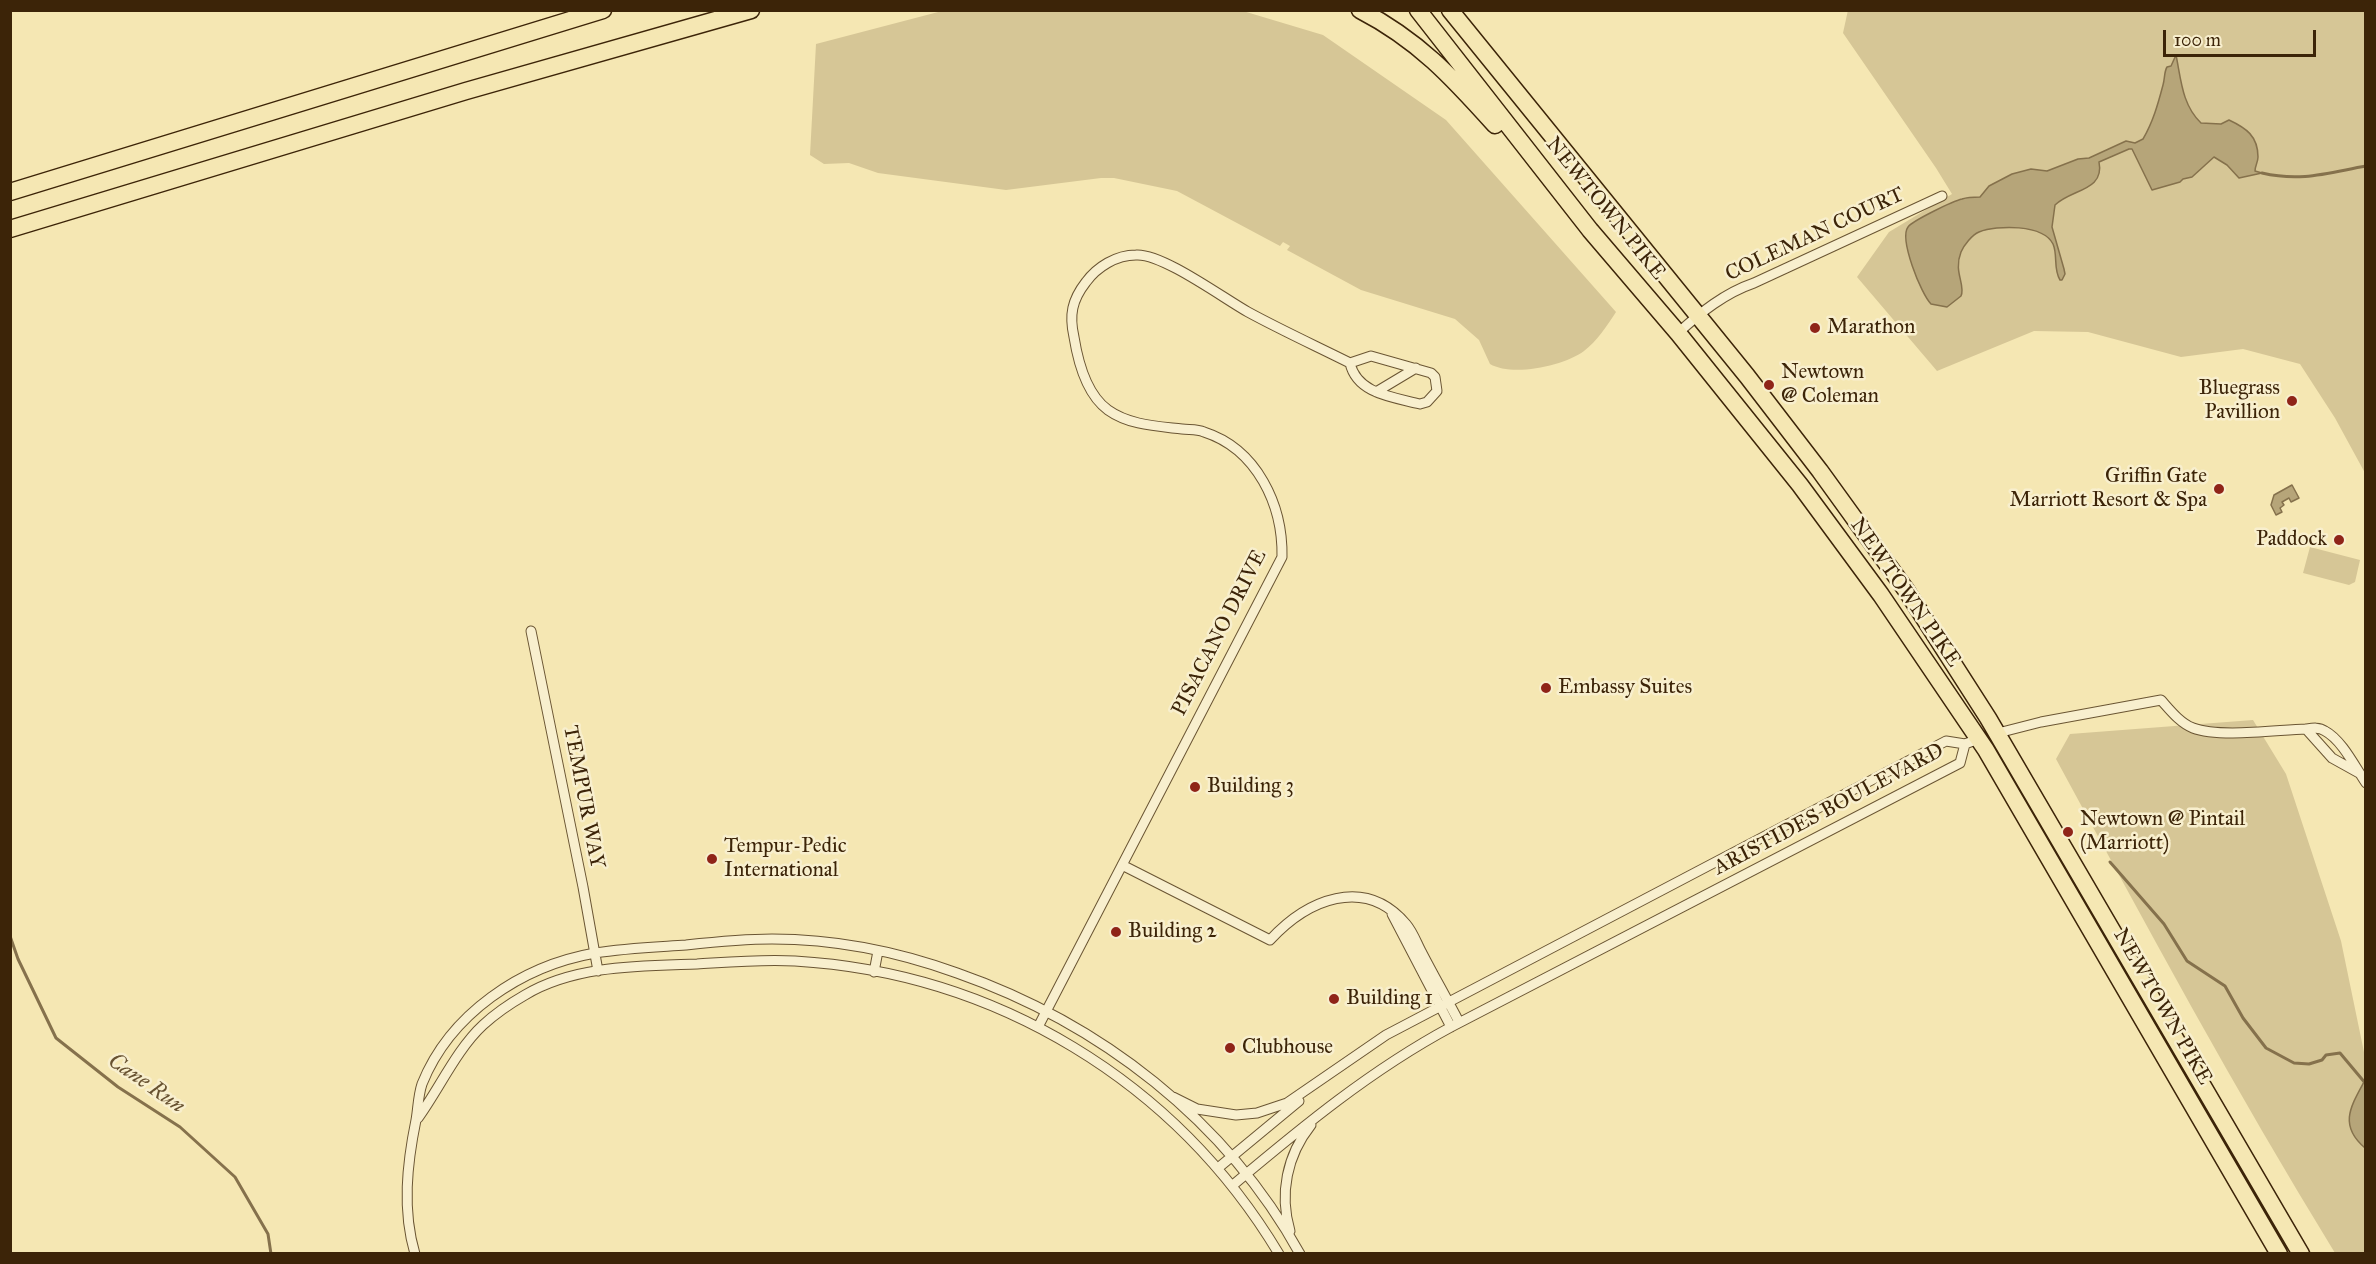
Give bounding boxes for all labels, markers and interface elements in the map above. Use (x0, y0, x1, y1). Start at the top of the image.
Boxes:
scale bar (2166, 18, 2319, 56)
text: 100 m (2174, 29, 2221, 51)
street label: NEWTOWN PIKE (1540, 133, 1670, 285)
street label: COLEMAN COURT (1722, 183, 1908, 287)
place label: Marathon (1827, 315, 1915, 341)
marker: Marathon (1808, 321, 1822, 335)
place label: Newtown @ Coleman (1781, 360, 1879, 410)
place label: Bluegrass Pavillion (2199, 376, 2280, 426)
marker: Newtown @ Coleman (1762, 378, 1776, 392)
marker: Bluegrass Pavillion (2285, 394, 2299, 408)
place label: Griffin Gate Marriott Resort & Spa (2010, 464, 2207, 514)
marker: Griffin Gate Marriott Resort & Spa (2212, 482, 2226, 496)
street label: NEWTOWN PIKE (1844, 514, 1966, 672)
place label: Paddock (2256, 527, 2327, 553)
marker: Paddock (2332, 533, 2346, 547)
street label: PISACANO DRIVE (1167, 546, 1273, 720)
place label: Embassy Suites (1558, 675, 1692, 701)
marker: Embassy Suites (1539, 681, 1553, 695)
street label: TEMPUR WAY (557, 723, 609, 871)
street label: ARISTIDES BOULEVARD (1710, 739, 1948, 881)
place label: Building 3 (1207, 774, 1294, 800)
marker: Building 3 (1188, 780, 1202, 794)
place label: Newtown @ Pintail (Marriott) (2080, 807, 2245, 857)
marker: Newtown @ Pintail (Marriott) (2061, 825, 2075, 839)
place label: Tempur-Pedic International (724, 834, 847, 884)
marker: Tempur-Pedic International (705, 852, 719, 866)
place label: Building 2 (1128, 919, 1217, 945)
street label: NEWTOWN PIKE (2107, 924, 2217, 1090)
marker: Building 2 (1109, 925, 1123, 939)
place label: Building 1 (1346, 986, 1433, 1012)
marker: Building 1 (1327, 992, 1341, 1006)
place label: Clubhouse (1242, 1035, 1333, 1061)
marker: Clubhouse (1223, 1041, 1237, 1055)
water label: Cane Run (103, 1048, 189, 1120)

